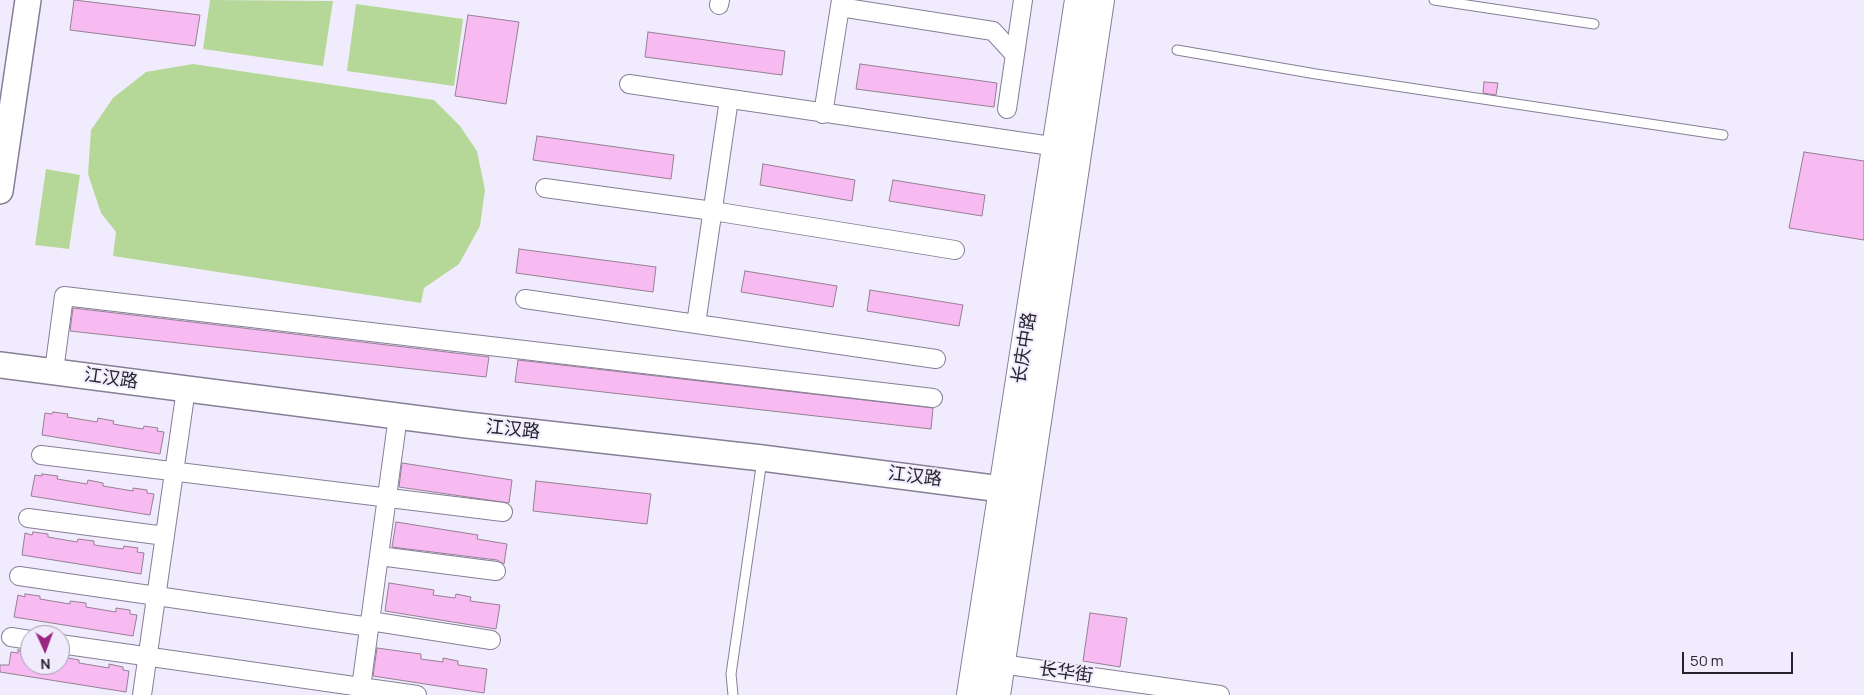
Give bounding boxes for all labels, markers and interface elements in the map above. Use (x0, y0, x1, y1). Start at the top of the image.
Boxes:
street label: 长庆中路 (1009, 311, 1041, 385)
street label: 江汉路 (83, 365, 139, 393)
street label: 江汉路 (485, 416, 541, 444)
street label: 江汉路 (887, 463, 943, 491)
north arrow (20, 625, 70, 675)
scale bar (1684, 642, 1795, 674)
text: 50 m (1690, 650, 1724, 671)
text: N (40, 655, 51, 674)
street label: 长华街 (1038, 659, 1094, 687)

